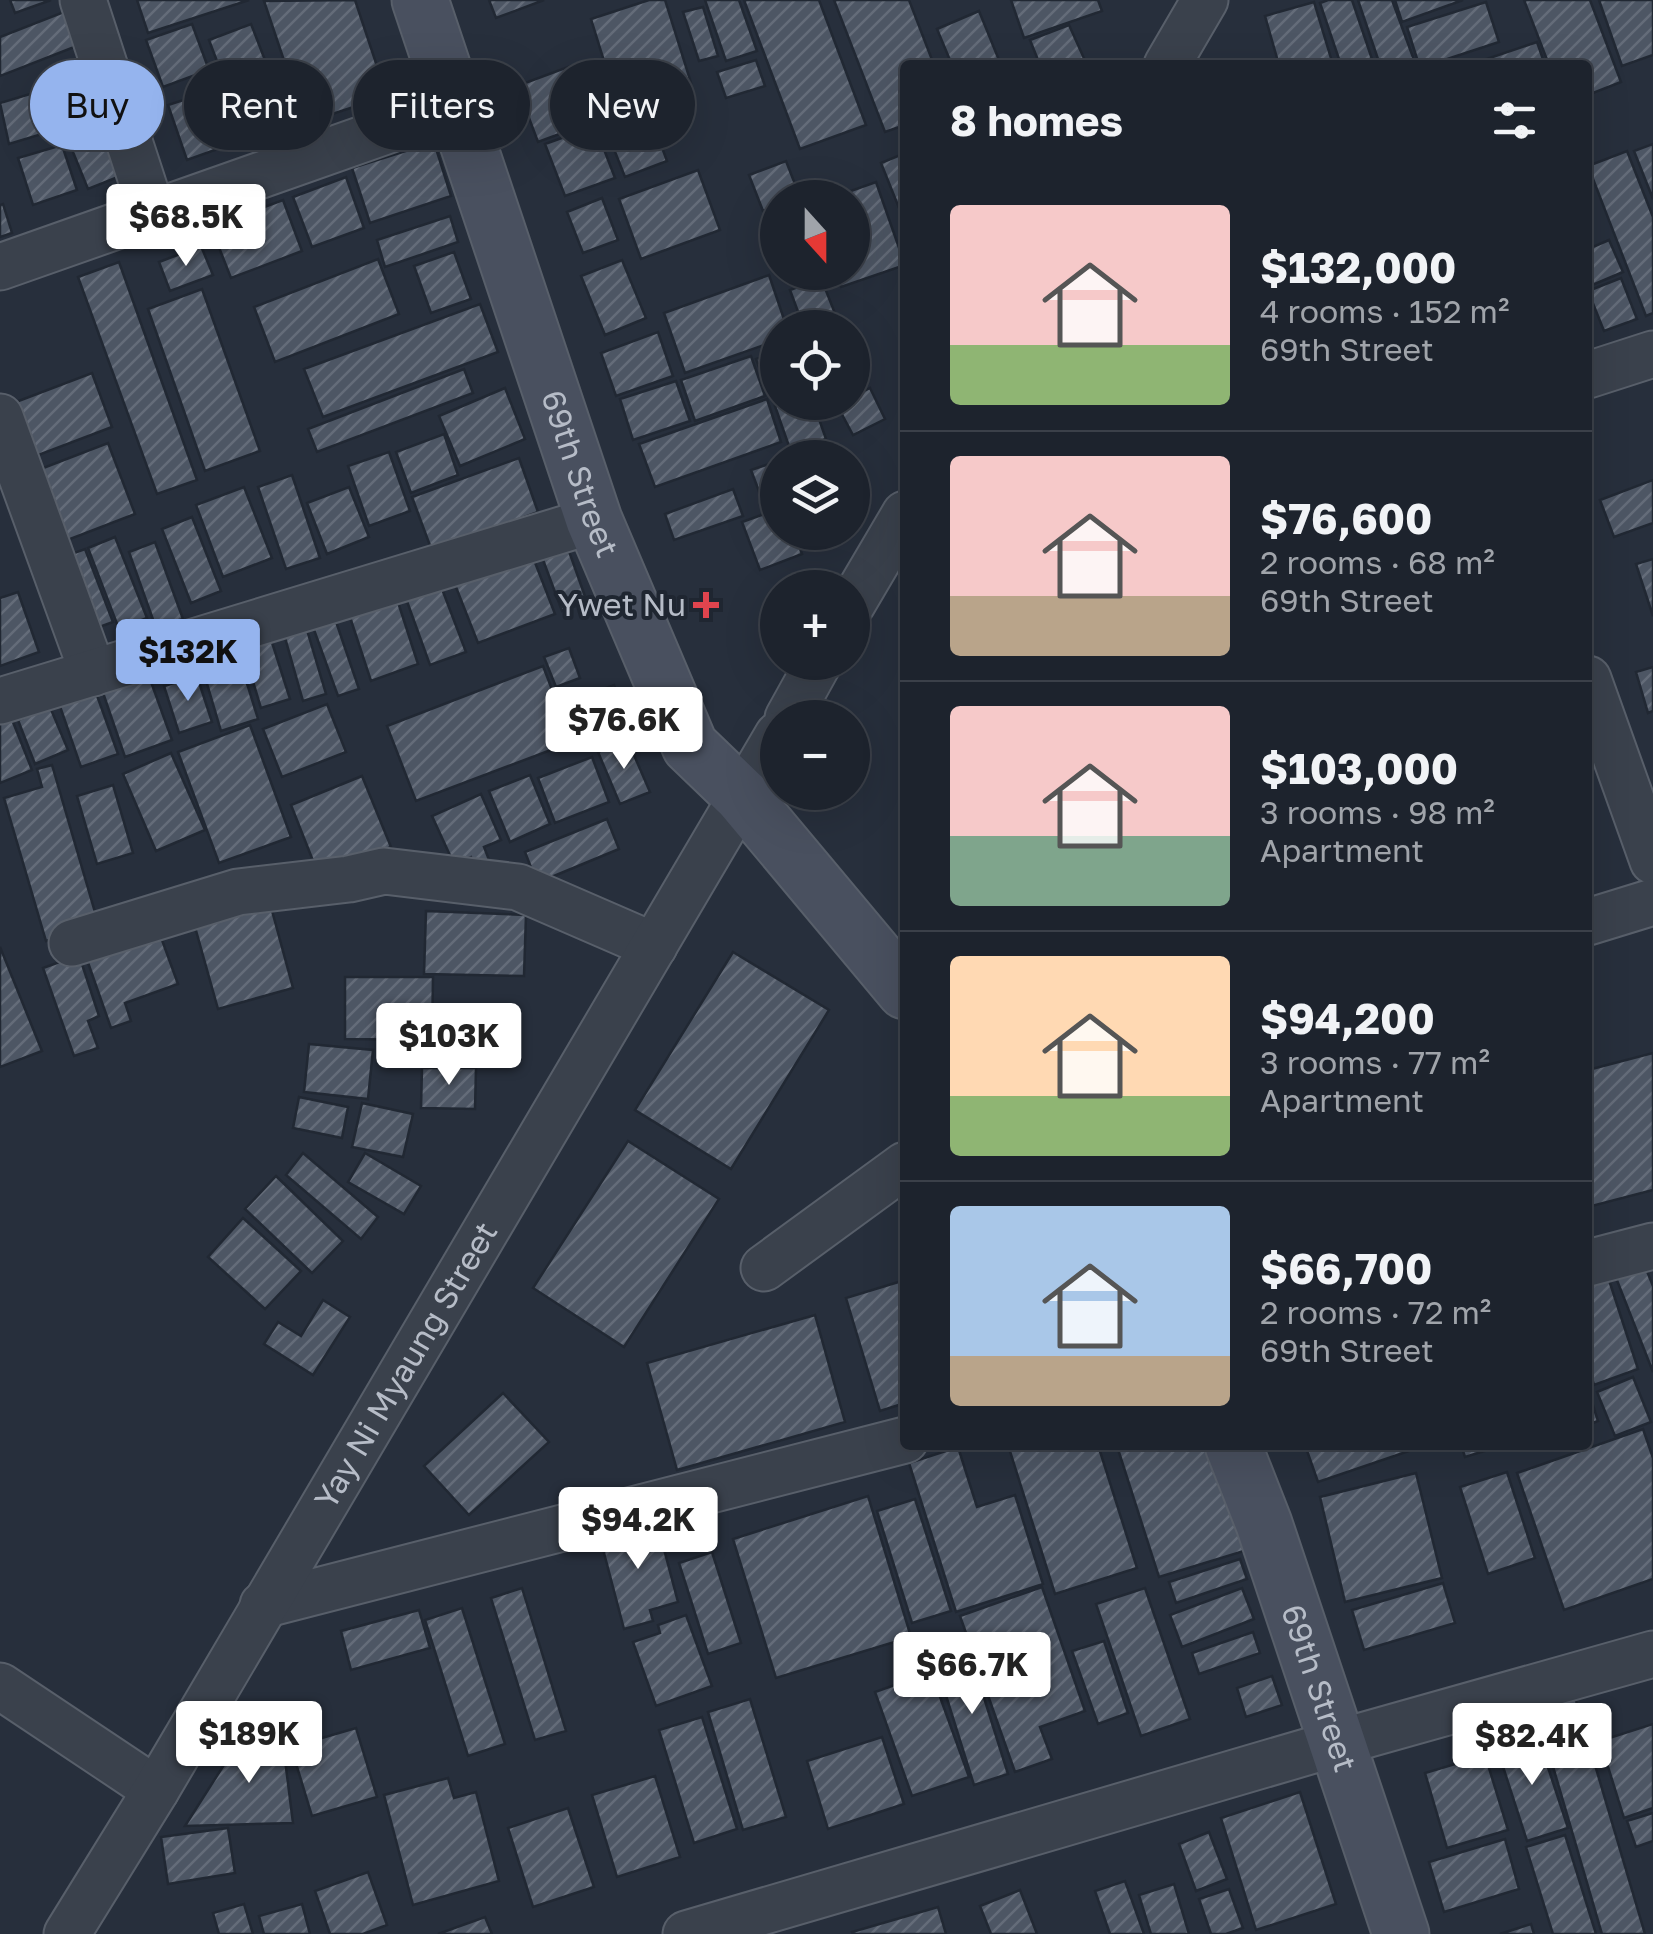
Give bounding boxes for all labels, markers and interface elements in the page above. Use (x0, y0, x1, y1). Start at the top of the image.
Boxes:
chip: Buy (30, 60, 164, 150)
chip: Rent (184, 60, 333, 150)
chip: Filters (353, 60, 530, 150)
chip: New (550, 60, 695, 150)
icon: filters (1487, 93, 1542, 148)
text: 8 homes (950, 95, 1123, 145)
north arrow (760, 180, 870, 290)
map controls (760, 180, 870, 810)
pin: $68.5K (105, 184, 267, 269)
text: $68.5K (128, 197, 244, 235)
text: $132,000 (1260, 242, 1456, 292)
icon: home (1030, 245, 1150, 365)
text: 4 rooms · 152 m² (1260, 292, 1509, 330)
button: locate (760, 310, 870, 420)
text: 69th Street (1260, 330, 1434, 368)
street label: 69th Street (534, 385, 628, 563)
button: layers (760, 440, 870, 550)
text: $76,600 (1260, 493, 1432, 543)
icon: home (1030, 496, 1150, 616)
text: 2 rooms · 68 m² (1260, 543, 1495, 581)
button: + (760, 570, 870, 680)
text: 69th Street (1260, 581, 1434, 619)
place label: Ywet Nu (558, 585, 686, 623)
marker: Ywet Nu (695, 594, 717, 616)
pin: $132K (118, 619, 258, 704)
text: $132K (138, 632, 238, 670)
pin: $76.6K (543, 687, 705, 772)
text: $76.6K (568, 700, 680, 738)
button: − (760, 700, 870, 810)
text: $103,000 (1260, 743, 1458, 793)
icon: home (1030, 746, 1150, 866)
text: 3 rooms · 98 m² (1260, 793, 1495, 831)
text: Apartment (1260, 831, 1424, 869)
text: $94,200 (1260, 993, 1435, 1043)
icon: home (1030, 996, 1150, 1116)
pin: $103K (379, 1003, 519, 1088)
text: $103K (398, 1016, 500, 1054)
text: 3 rooms · 77 m² (1260, 1043, 1490, 1081)
text: Apartment (1260, 1081, 1424, 1119)
street label: Yay Ni Myaung Street (306, 1215, 505, 1515)
text: $66,700 (1260, 1243, 1432, 1293)
icon: home (1030, 1246, 1150, 1366)
text: 2 rooms · 72 m² (1260, 1293, 1491, 1331)
text: 69th Street (1260, 1331, 1434, 1369)
pin: $94.2K (557, 1487, 719, 1572)
text: $94.2K (581, 1500, 695, 1538)
street label: 69th Street (1274, 1599, 1365, 1776)
pin: $66.7K (891, 1632, 1053, 1717)
text: $66.7K (916, 1645, 1028, 1683)
pin: $189K (179, 1701, 319, 1786)
pin: $82.4K (1451, 1703, 1613, 1788)
text: $189K (198, 1714, 300, 1752)
text: $82.4K (1475, 1716, 1589, 1754)

